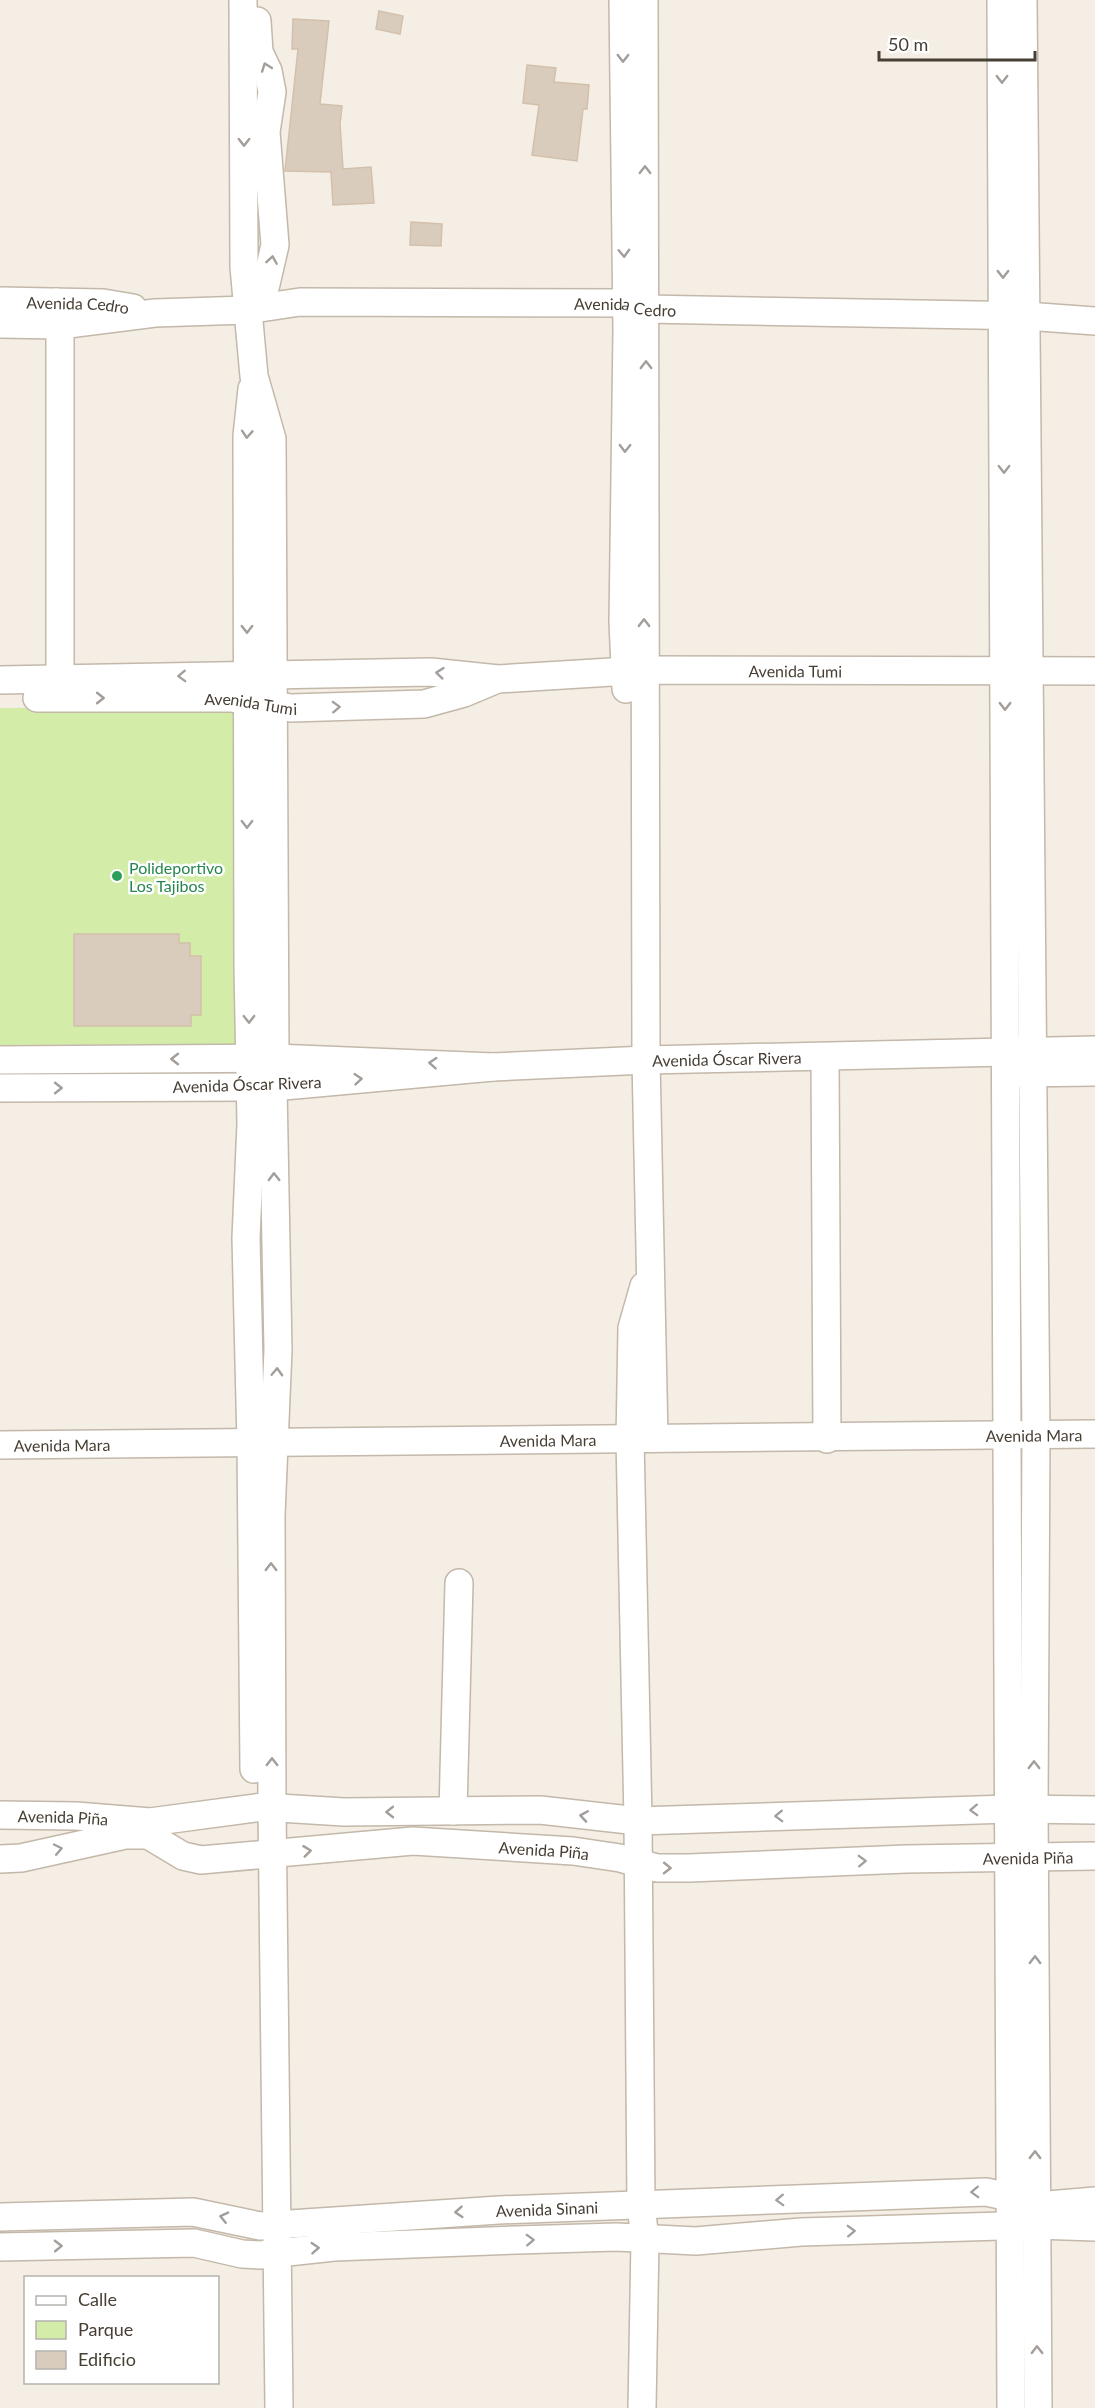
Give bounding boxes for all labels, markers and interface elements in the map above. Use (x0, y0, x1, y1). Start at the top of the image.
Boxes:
scale bar (879, 24, 1035, 62)
text: 50 m (888, 33, 928, 55)
one-way arrow (617, 54, 629, 63)
one-way arrow (260, 63, 273, 73)
one-way arrow (996, 75, 1008, 84)
one-way arrow (237, 138, 250, 147)
one-way arrow (639, 166, 651, 175)
one-way arrow (618, 249, 630, 258)
one-way arrow (265, 256, 278, 266)
one-way arrow (997, 270, 1009, 279)
street label: Avenida Cedro (26, 292, 131, 317)
street label: Avenida Cedro (574, 293, 676, 319)
one-way arrow (640, 361, 652, 370)
one-way arrow (241, 430, 254, 439)
one-way arrow (619, 444, 631, 453)
one-way arrow (998, 465, 1010, 474)
one-way arrow (638, 619, 650, 628)
one-way arrow (241, 625, 253, 634)
street label: Avenida Tumi (748, 661, 842, 680)
one-way arrow (435, 667, 444, 680)
one-way arrow (177, 670, 186, 682)
street label: Avenida Tumi (204, 689, 297, 718)
one-way arrow (96, 692, 105, 704)
one-way arrow (332, 700, 341, 713)
one-way arrow (999, 702, 1011, 711)
one-way arrow (241, 820, 253, 829)
place label: Polideportivo Los Tajibos (129, 858, 223, 895)
marker: Polideportivo Los Tajibos (110, 869, 124, 883)
one-way arrow (243, 1015, 255, 1024)
street label: Avenida Óscar Rivera (652, 1047, 802, 1069)
one-way arrow (170, 1053, 179, 1065)
one-way arrow (428, 1056, 437, 1069)
street label: Avenida Óscar Rivera (172, 1072, 322, 1096)
one-way arrow (354, 1073, 363, 1086)
one-way arrow (54, 1082, 63, 1094)
one-way arrow (268, 1172, 281, 1181)
one-way arrow (270, 1367, 283, 1376)
street label: Avenida Mara (985, 1425, 1082, 1445)
street label: Avenida Mara (500, 1430, 596, 1449)
street label: Avenida Mara (14, 1434, 110, 1454)
one-way arrow (265, 1562, 277, 1571)
one-way arrow (266, 1757, 278, 1766)
one-way arrow (1028, 1760, 1040, 1769)
one-way arrow (969, 1803, 978, 1816)
street label: Avenida Piña (17, 1806, 109, 1828)
one-way arrow (385, 1806, 394, 1818)
one-way arrow (580, 1810, 589, 1822)
one-way arrow (774, 1810, 783, 1823)
street label: Avenida Piña (498, 1837, 591, 1863)
one-way arrow (52, 1843, 62, 1856)
one-way arrow (303, 1846, 312, 1858)
street label: Avenida Piña (982, 1847, 1074, 1867)
one-way arrow (858, 1855, 867, 1868)
one-way arrow (663, 1862, 672, 1874)
one-way arrow (1029, 1955, 1041, 1964)
one-way arrow (1029, 2150, 1041, 2159)
one-way arrow (971, 2186, 980, 2199)
one-way arrow (776, 2193, 785, 2206)
street label: Avenida Sinani (495, 2197, 599, 2220)
one-way arrow (455, 2206, 464, 2219)
one-way arrow (219, 2212, 229, 2225)
one-way arrow (846, 2225, 855, 2237)
one-way arrow (526, 2233, 535, 2246)
one-way arrow (54, 2239, 63, 2252)
one-way arrow (310, 2242, 319, 2255)
legend (24, 2276, 219, 2384)
text: Calle (78, 2288, 117, 2310)
text: Parque (78, 2318, 133, 2340)
one-way arrow (1031, 2345, 1043, 2354)
text: Edificio (78, 2348, 136, 2370)

